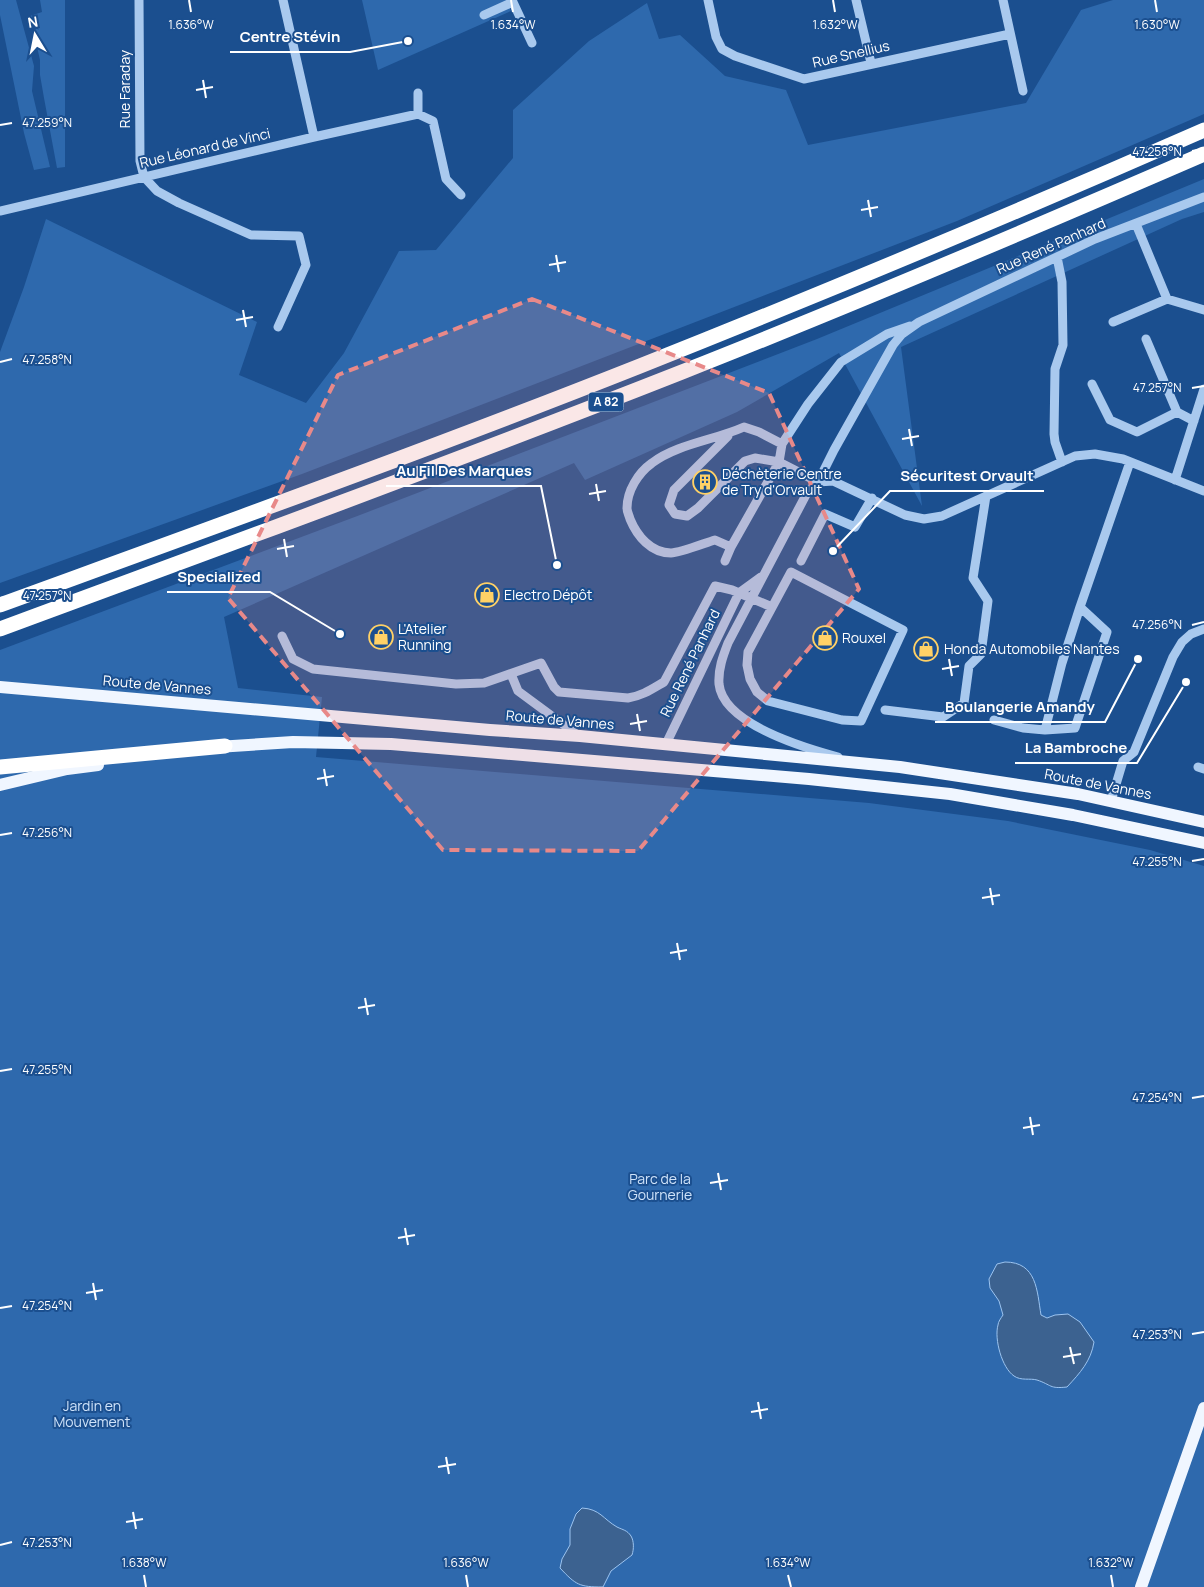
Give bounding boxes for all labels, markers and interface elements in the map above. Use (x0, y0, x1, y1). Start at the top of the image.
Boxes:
north arrow (10, 10, 60, 60)
text: N (26, 11, 39, 32)
text: 1.636°W (168, 16, 214, 33)
text: 1.634°W (490, 16, 536, 33)
text: 1.632°W (813, 16, 858, 33)
text: 1.630°W (1134, 16, 1180, 33)
callout: Centre Stévin (230, 22, 350, 52)
text: Centre Stévin (240, 26, 340, 47)
street label: Rue Snellius (810, 35, 891, 72)
street label: Rue Faraday (115, 49, 134, 128)
text: 47.259°N (22, 114, 72, 131)
street label: Rue Léonard de Vinci (138, 123, 272, 172)
text: 47.258°N (1132, 143, 1182, 160)
street label: Rue René Panhard (993, 213, 1108, 278)
text: 47.258°N (22, 351, 72, 368)
text: 47.257°N (1133, 379, 1181, 396)
road number: A 82 (588, 392, 624, 412)
callout: Au Fil Des Marques (386, 456, 541, 486)
text: Au Fil Des Marques (396, 460, 532, 481)
callout: Sécuritest Orvault (890, 461, 1044, 491)
place label: Déchèterie Centre de Try d'Orvault (722, 464, 842, 499)
text: Sécuritest Orvault (900, 465, 1034, 486)
building icon: Déchèterie Centre de Try d'Orvault (692, 469, 718, 495)
callout: Specialized (167, 562, 270, 592)
text: Specialized (177, 566, 261, 587)
shop icon: Electro Dépôt (474, 582, 500, 608)
place label: Electro Dépôt (504, 585, 593, 604)
text: 47.257°N (23, 587, 71, 604)
street label: Rue René Panhard (655, 606, 724, 720)
text: 47.256°N (1132, 616, 1182, 633)
place label: L'Atelier Running (398, 619, 452, 654)
shop icon: L'Atelier Running (368, 624, 394, 650)
shop icon: Rouxel (812, 625, 838, 651)
place label: Rouxel (842, 628, 886, 647)
shop icon: Honda Automobiles Nantes (913, 636, 939, 662)
place label: Honda Automobiles Nantes (944, 639, 1120, 658)
street label: Route de Vannes (102, 670, 212, 699)
callout: Boulangerie Amandy (935, 692, 1105, 722)
text: Boulangerie Amandy (945, 696, 1096, 717)
street label: Route de Vannes (505, 705, 615, 734)
callout: La Bambroche (1015, 733, 1137, 763)
text: La Bambroche (1025, 737, 1127, 758)
street label: Route de Vannes (1043, 764, 1153, 803)
text: 47.256°N (22, 824, 72, 841)
text: 47.255°N (1132, 853, 1182, 870)
text: 47.255°N (22, 1061, 72, 1078)
text: 47.254°N (1132, 1089, 1182, 1106)
park label: Parc de la Gournerie (628, 1169, 692, 1204)
text: 47.254°N (22, 1297, 72, 1314)
text: 47.253°N (1132, 1326, 1182, 1343)
park label: Jardin en Mouvement (54, 1396, 131, 1431)
text: 47.253°N (22, 1534, 72, 1551)
text: 1.638°W (122, 1554, 167, 1571)
text: 1.636°W (443, 1554, 489, 1571)
text: 1.634°W (765, 1554, 811, 1571)
text: 1.632°W (1089, 1554, 1134, 1571)

